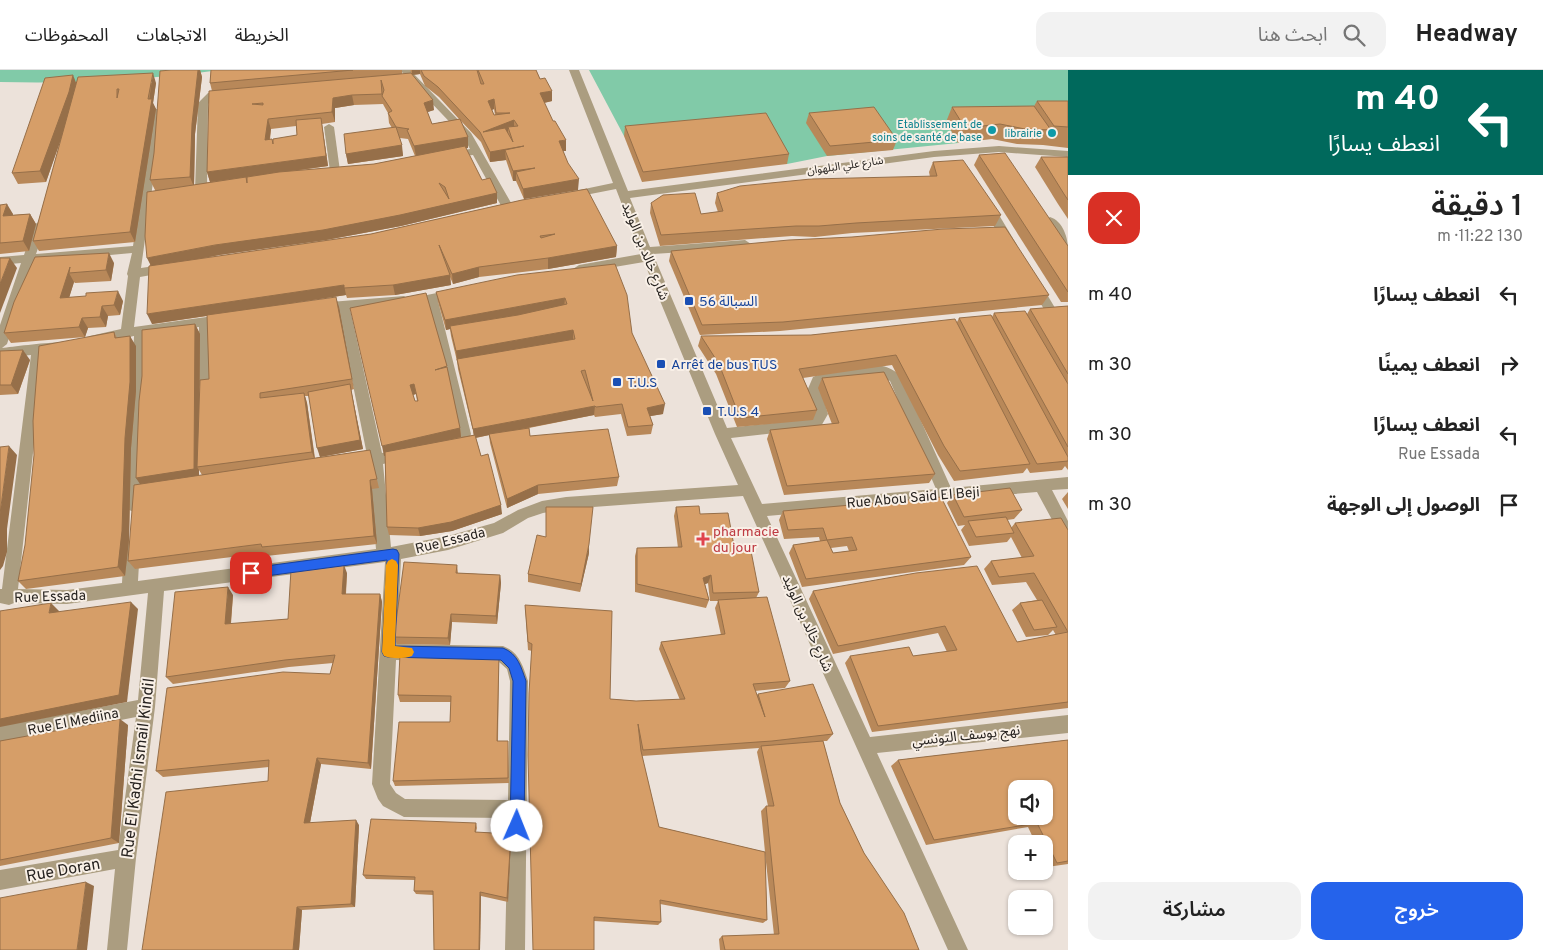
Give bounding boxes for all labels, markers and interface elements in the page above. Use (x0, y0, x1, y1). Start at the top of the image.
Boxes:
search box (1036, 12, 1386, 57)
text: Headway (1416, 20, 1518, 50)
icon: search (1340, 21, 1368, 49)
text: ابحث هنا (1258, 24, 1328, 48)
text: المحفوظات (25, 25, 109, 48)
text: الاتجاهات (137, 25, 207, 48)
text: الخريطة (235, 25, 289, 48)
text: 40 m (1355, 78, 1440, 122)
icon: left (1458, 90, 1523, 155)
place label: Etablissement de soins de santé de base (872, 118, 982, 145)
marker: Etablissement de soins de santé de base (986, 124, 998, 136)
place label: librairie (1005, 127, 1042, 141)
marker: librairie (1046, 127, 1058, 139)
text: انعطف يسارًا (1328, 132, 1440, 159)
street label: شارع علي البلهوان (806, 154, 885, 180)
text: 1 دقيقة (1431, 189, 1523, 226)
button: close (1088, 192, 1140, 244)
street label: شارع خالد بن الوليد (616, 200, 672, 304)
text: 130 m · 11:22 (1437, 227, 1523, 247)
icon: left (1495, 281, 1523, 309)
text: 40 m (1088, 283, 1133, 307)
text: انعطف يسارًا (1373, 284, 1480, 308)
place label: السبالة 56 (699, 294, 758, 311)
marker: السبالة 56 (683, 295, 695, 307)
icon: right (1495, 351, 1523, 379)
text: 30 m (1088, 353, 1132, 377)
text: انعطف يمينًا (1378, 354, 1480, 378)
place label: Arrêt de bus TUS (671, 357, 777, 374)
marker: Arrêt de bus TUS (655, 358, 667, 370)
place label: T.U.S (627, 375, 657, 392)
marker: T.U.S (611, 376, 623, 388)
place label: T.U.S 4 (717, 404, 759, 421)
marker: T.U.S 4 (701, 405, 713, 417)
text: انعطف يسارًا (1373, 414, 1480, 438)
icon: left (1495, 421, 1523, 449)
text: 30 m (1088, 423, 1132, 447)
text: Rue Essada (1398, 445, 1480, 465)
street label: Rue Abou Said El Beji (846, 484, 980, 513)
icon: arrive (1495, 491, 1523, 519)
text: 30 m (1088, 493, 1132, 517)
text: الوصول إلى الوجهة (1327, 494, 1480, 518)
place label: pharmacie du jour (713, 524, 779, 557)
street label: Rue Essada (414, 525, 487, 558)
marker: pharmacie du jour (697, 533, 709, 545)
pin (230, 552, 272, 594)
icon: arrive (237, 559, 265, 587)
street label: شارع خالد بن الوليد (777, 572, 836, 675)
street label: Rue Essada (14, 588, 86, 607)
street label: Rue El Kadhi Ismail Kindil (118, 677, 160, 859)
street label: Rue El Mediina (26, 705, 120, 740)
street label: نهج يوسف التونسي (911, 722, 1021, 752)
map controls (1008, 780, 1053, 935)
button: sound (1008, 780, 1053, 825)
position arrow (490, 799, 542, 851)
button: + (1008, 835, 1053, 880)
street label: Rue Doran (25, 855, 102, 887)
button: مشاركة (1088, 882, 1301, 940)
button: خروج (1311, 882, 1523, 940)
button: − (1008, 890, 1053, 935)

